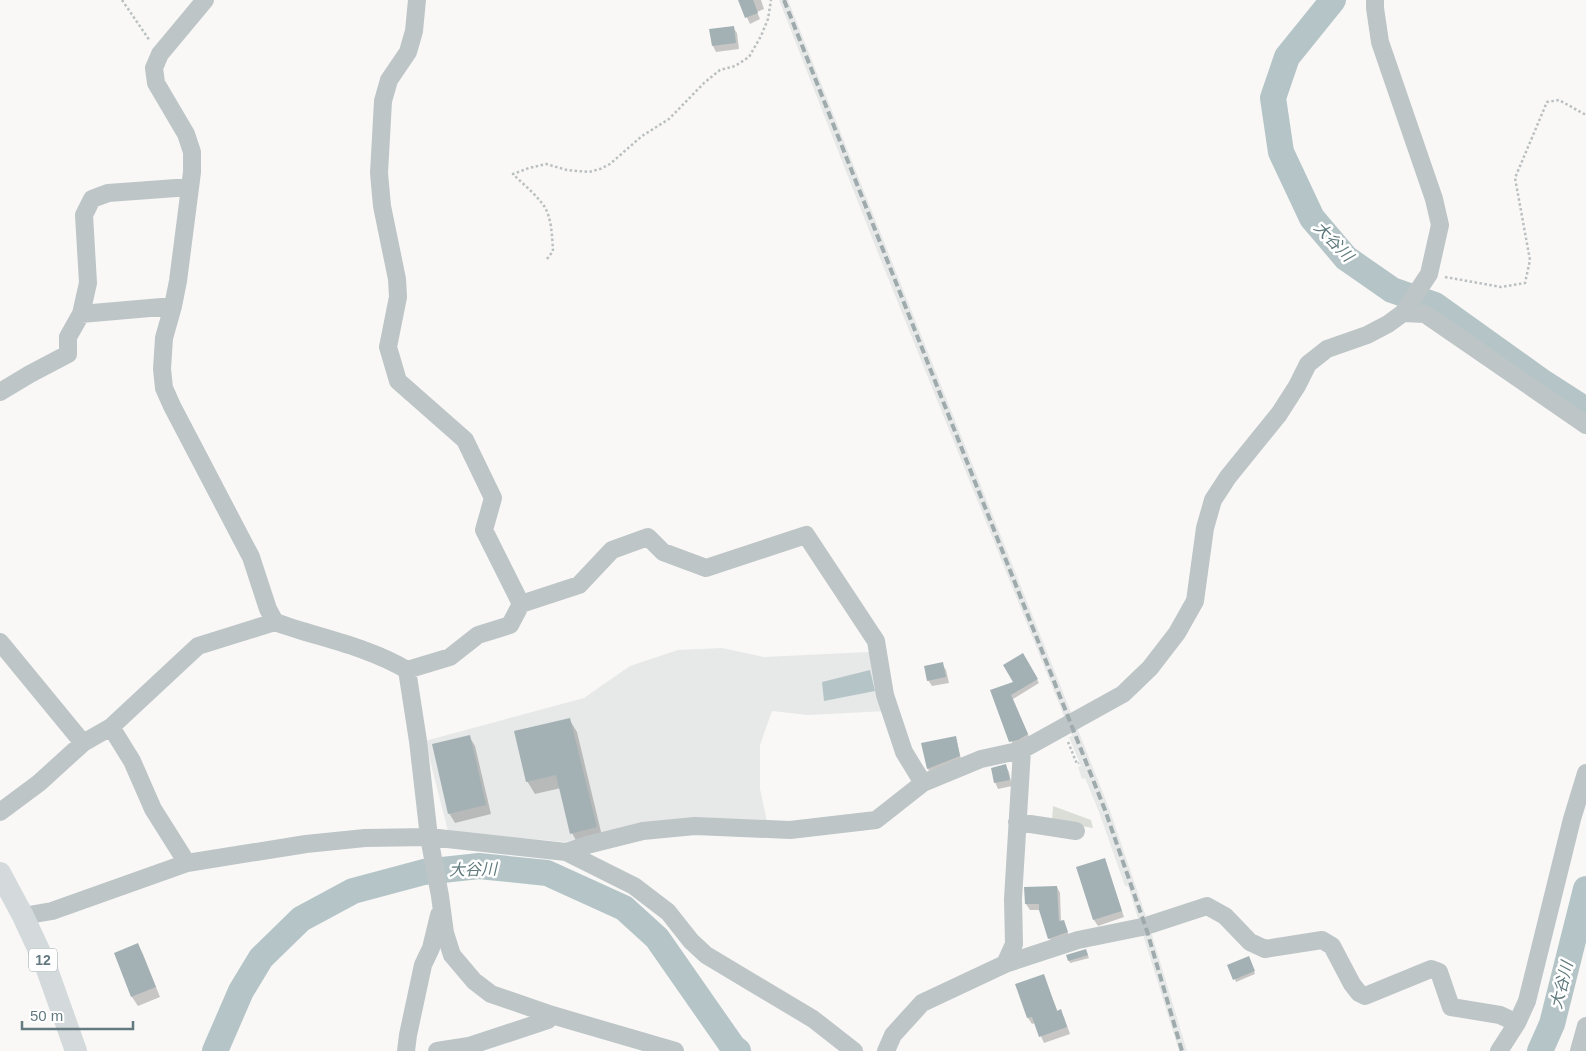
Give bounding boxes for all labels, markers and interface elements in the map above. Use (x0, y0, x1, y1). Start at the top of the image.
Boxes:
water label: 大谷川 (1311, 218, 1358, 266)
water label: 大谷川 (449, 861, 499, 878)
road number: 12 (29, 948, 57, 972)
water label: 大谷川 (1547, 958, 1576, 1010)
scale bar (22, 998, 134, 1030)
text: 50 m (30, 1007, 63, 1024)

